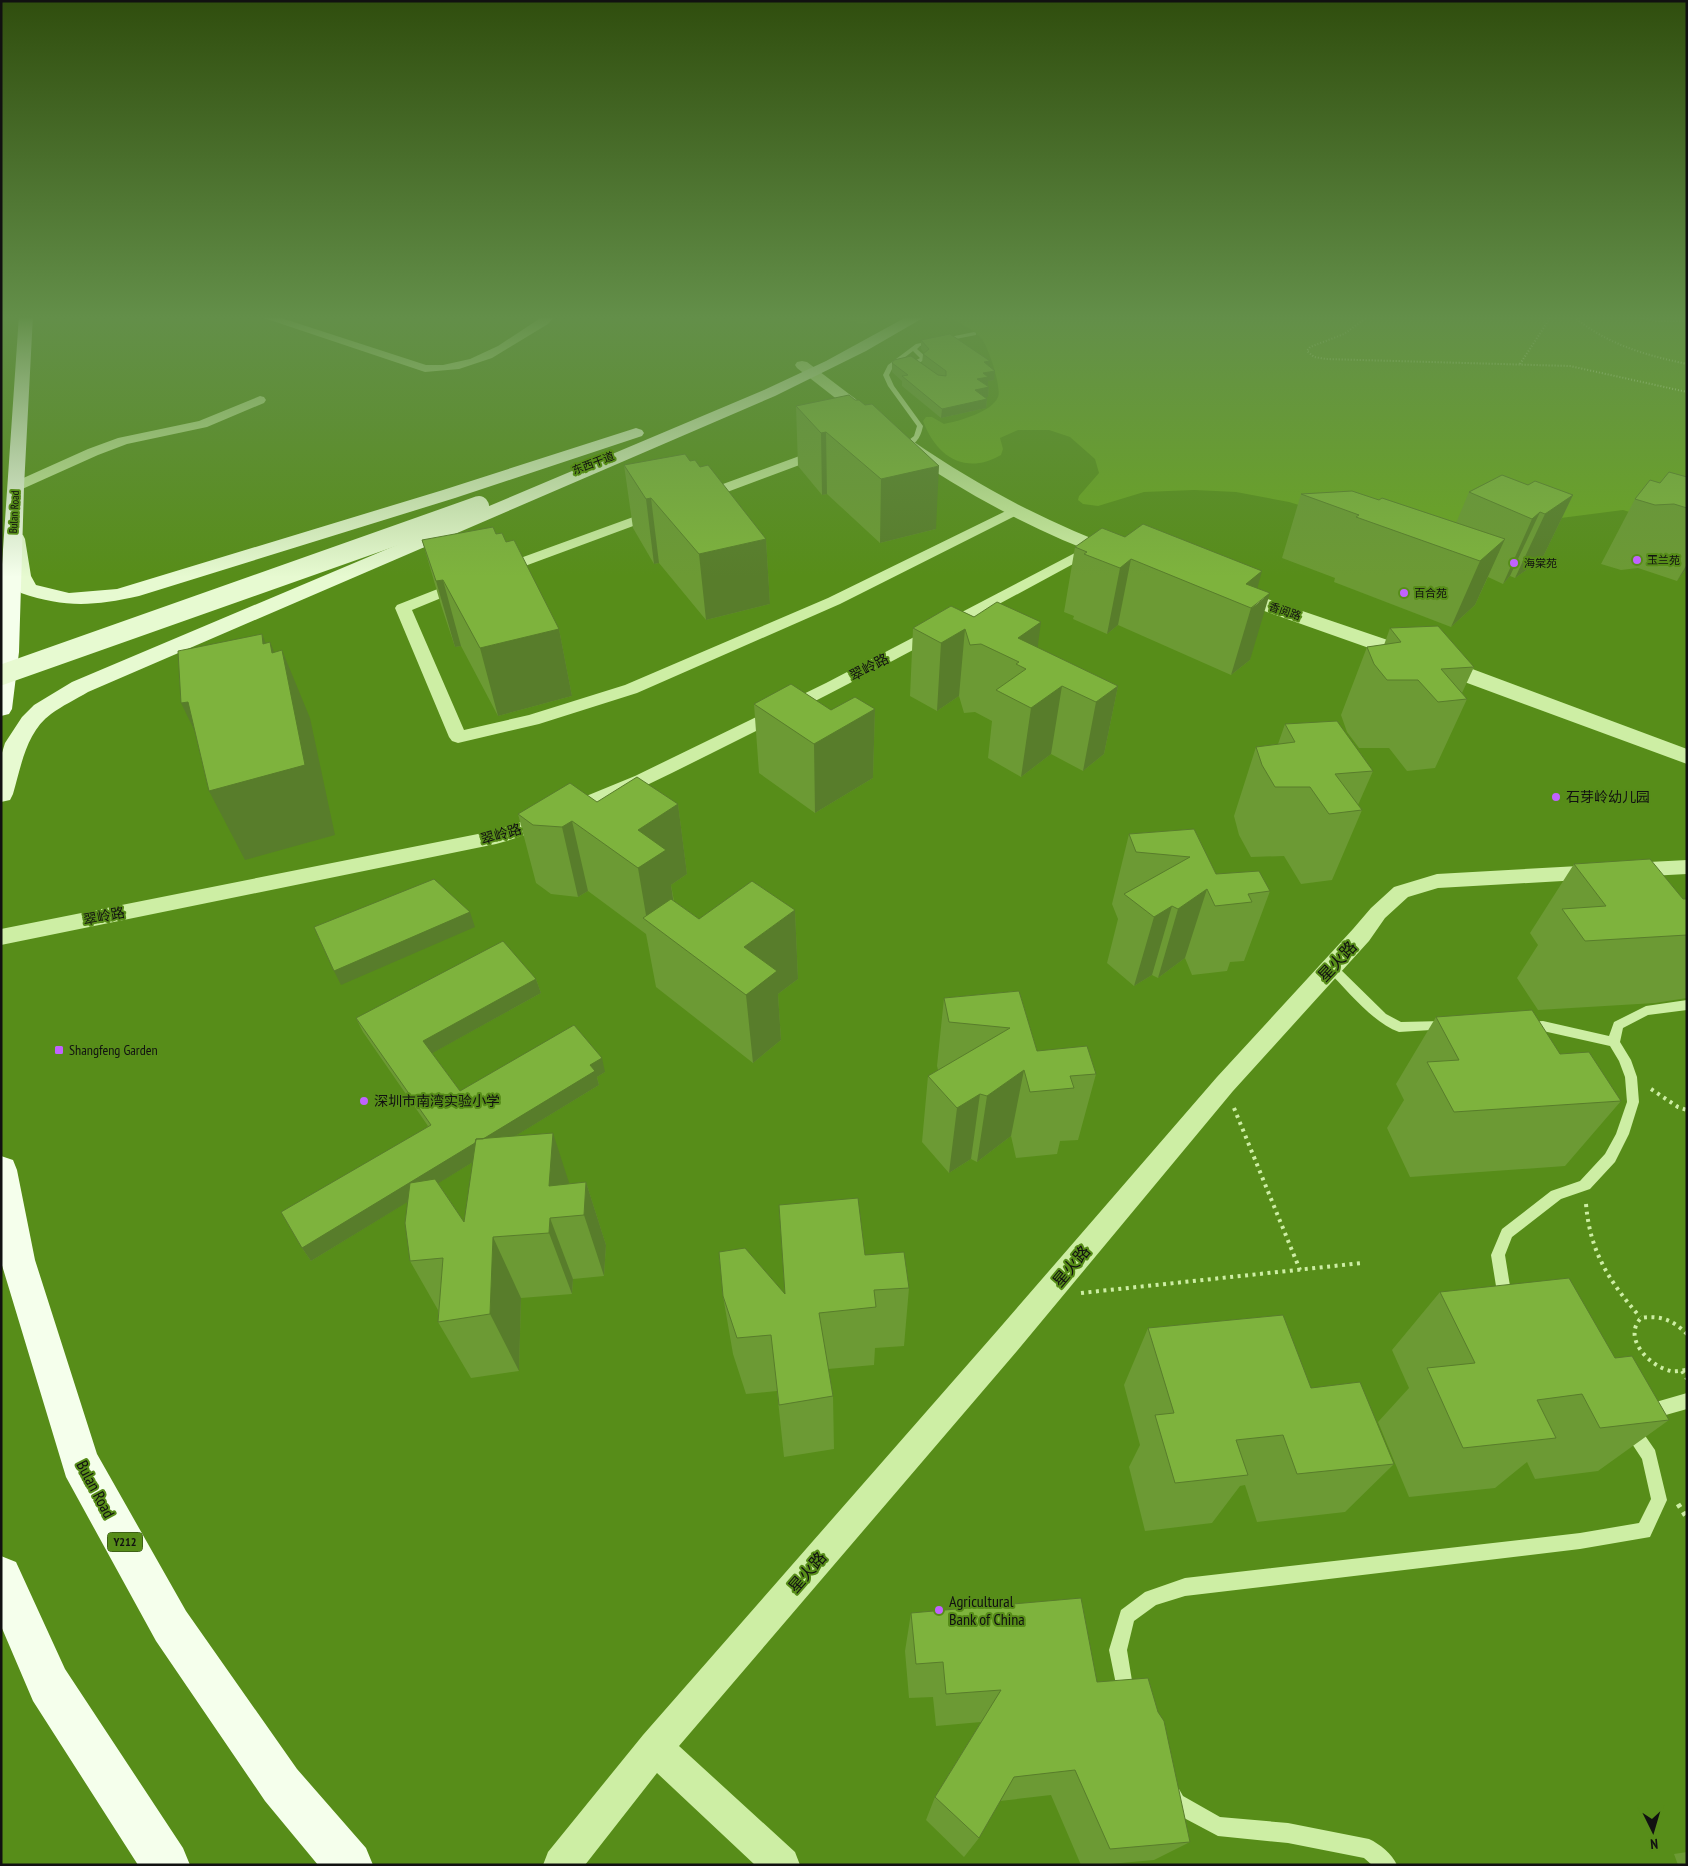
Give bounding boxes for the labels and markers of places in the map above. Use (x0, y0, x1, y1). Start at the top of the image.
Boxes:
place label: 玉兰苑 (1647, 553, 1680, 567)
marker: 玉兰苑 (1631, 554, 1643, 566)
place label: 海棠苑 (1524, 556, 1557, 570)
marker: 海棠苑 (1508, 557, 1520, 569)
place label: 百合苑 (1414, 586, 1447, 600)
marker: 百合苑 (1398, 587, 1410, 599)
place label: 石芽岭幼儿园 (1566, 788, 1650, 806)
marker: 石芽岭幼儿园 (1550, 791, 1562, 803)
place label: Shangfeng Garden (69, 1041, 158, 1059)
marker: Shangfeng Garden (53, 1044, 65, 1056)
place label: 深圳市南湾实验小学 (374, 1092, 500, 1110)
marker: 深圳市南湾实验小学 (358, 1095, 370, 1107)
place label: Agricultural Bank of China (949, 1591, 1025, 1629)
marker: Agricultural Bank of China (933, 1604, 945, 1616)

